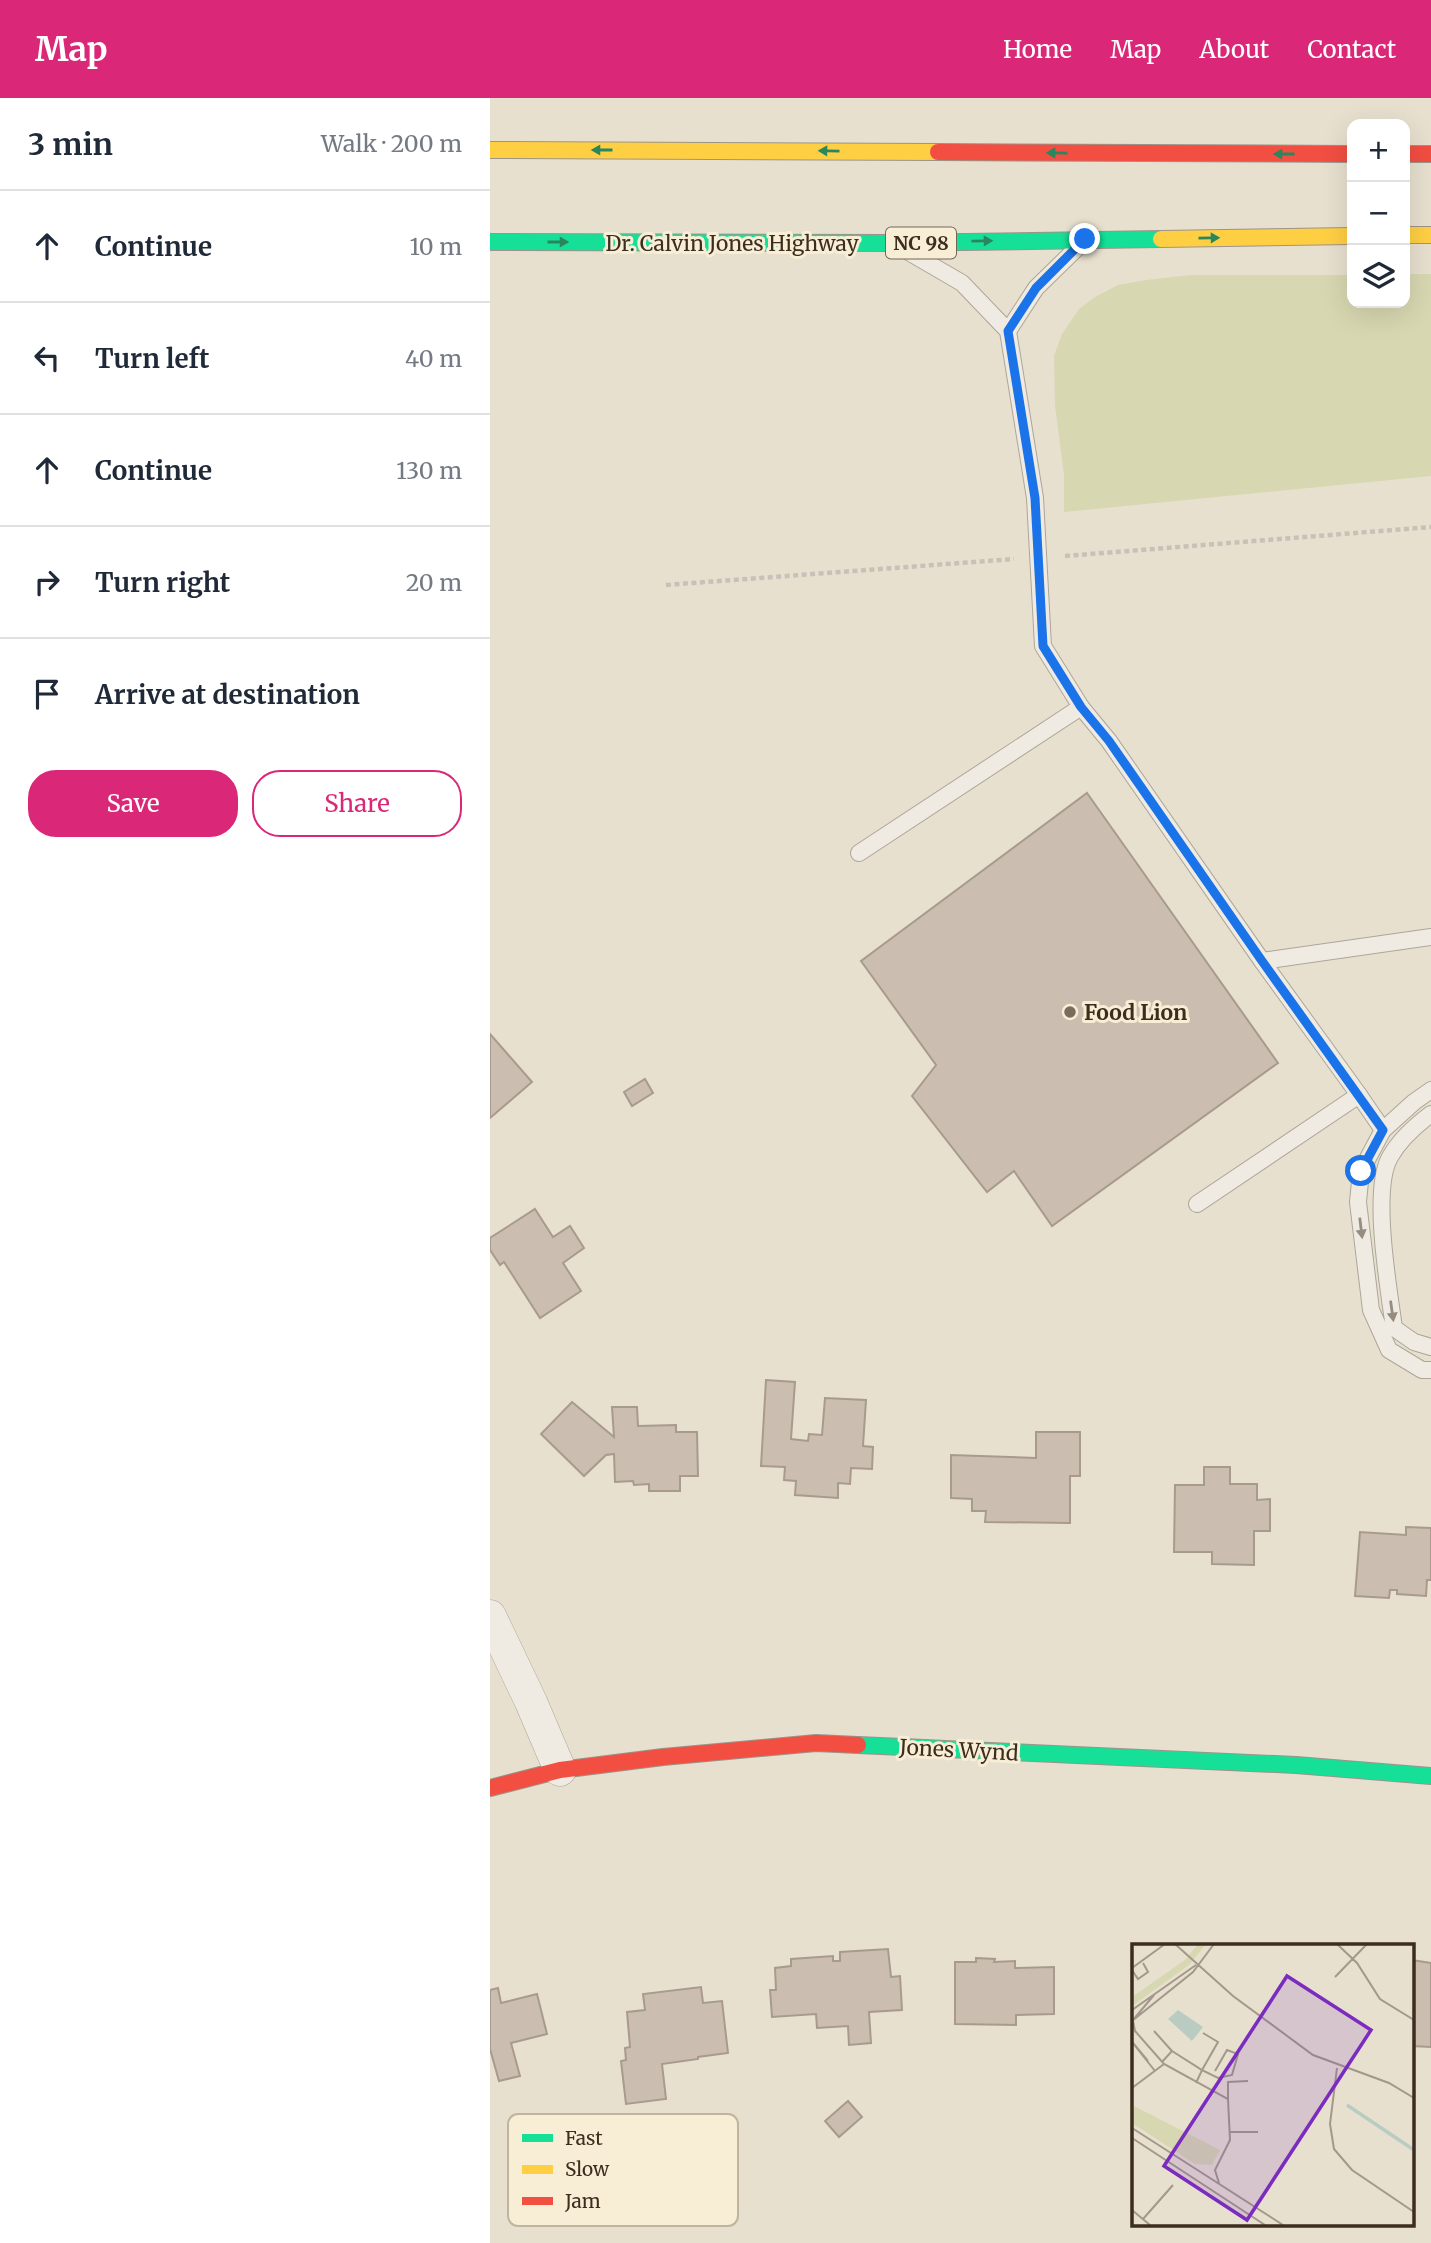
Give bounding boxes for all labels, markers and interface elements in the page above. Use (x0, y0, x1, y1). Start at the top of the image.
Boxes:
text: Map (35, 29, 108, 70)
text: Home (1003, 34, 1072, 65)
text: Map (1110, 34, 1161, 65)
text: About (1199, 34, 1269, 65)
text: Contact (1307, 34, 1396, 65)
map controls (1347, 119, 1410, 308)
button: + (1347, 119, 1410, 182)
text: 3 min (28, 125, 113, 163)
text: Walk · 200 m (321, 129, 462, 158)
one-way arrow (590, 144, 612, 156)
one-way arrow (818, 145, 840, 156)
one-way arrow (1045, 147, 1067, 159)
one-way arrow (1273, 148, 1295, 160)
button: − (1347, 182, 1410, 245)
route end (1069, 223, 1100, 254)
icon: ahead (28, 227, 66, 265)
road number: NC 98 (886, 228, 956, 258)
text: Continue (95, 230, 212, 263)
street label: Dr. Calvin Jones Highway (605, 230, 859, 257)
text: 10 m (409, 232, 462, 261)
one-way arrow (1198, 232, 1220, 243)
one-way arrow (547, 236, 569, 248)
one-way arrow (971, 236, 993, 247)
button: layers (1347, 245, 1410, 308)
icon: left (28, 339, 66, 377)
text: Turn left (95, 342, 209, 375)
text: 40 m (405, 344, 462, 373)
icon: ahead (28, 451, 66, 489)
text: Continue (95, 454, 212, 487)
text: 130 m (396, 456, 462, 485)
icon: right (28, 563, 66, 601)
text: Turn right (95, 566, 230, 599)
text: 20 m (406, 568, 462, 597)
icon: arrive (28, 675, 66, 713)
text: Arrive at destination (95, 678, 360, 711)
button: Save (28, 770, 238, 837)
button: Share (252, 770, 462, 837)
place label: Food Lion (1084, 999, 1187, 1026)
marker: Food Lion (1062, 1004, 1078, 1020)
route start (1345, 1155, 1376, 1186)
one-way arrow (1355, 1217, 1366, 1239)
one-way arrow (1386, 1300, 1397, 1322)
street label: Jones Wynd (898, 1733, 1020, 1767)
inset map (1132, 1944, 1413, 2226)
legend (508, 2114, 738, 2226)
text: Fast (565, 2126, 603, 2150)
text: Slow (565, 2157, 610, 2181)
text: Jam (564, 2189, 601, 2213)

